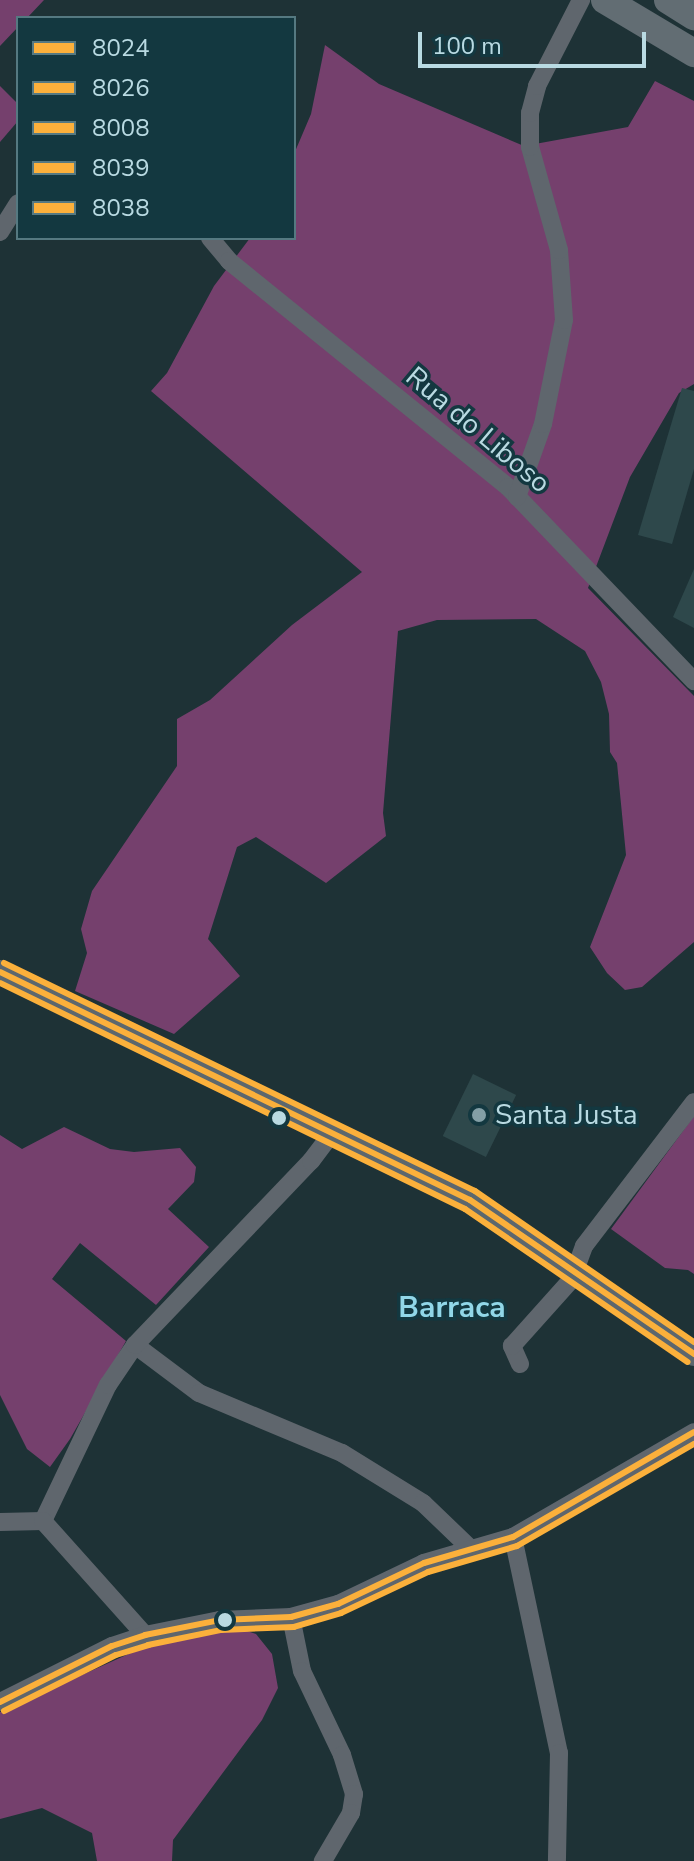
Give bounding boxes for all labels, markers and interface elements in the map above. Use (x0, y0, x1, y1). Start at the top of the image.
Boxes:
legend (16, 16, 296, 240)
scale bar (422, 16, 650, 66)
text: 100 m (432, 30, 502, 62)
text: 8024 (92, 32, 150, 64)
text: 8026 (92, 72, 150, 104)
text: 8008 (92, 112, 150, 144)
text: 8039 (92, 152, 150, 184)
text: 8038 (92, 192, 150, 224)
street label: Rua do Liboso (399, 360, 557, 500)
place label: Santa Justa (495, 1098, 638, 1132)
marker: Santa Justa (470, 1106, 488, 1124)
unlabelled marker (271, 1110, 287, 1126)
district label: Barraca (398, 1290, 506, 1326)
unlabelled marker (217, 1612, 233, 1628)

